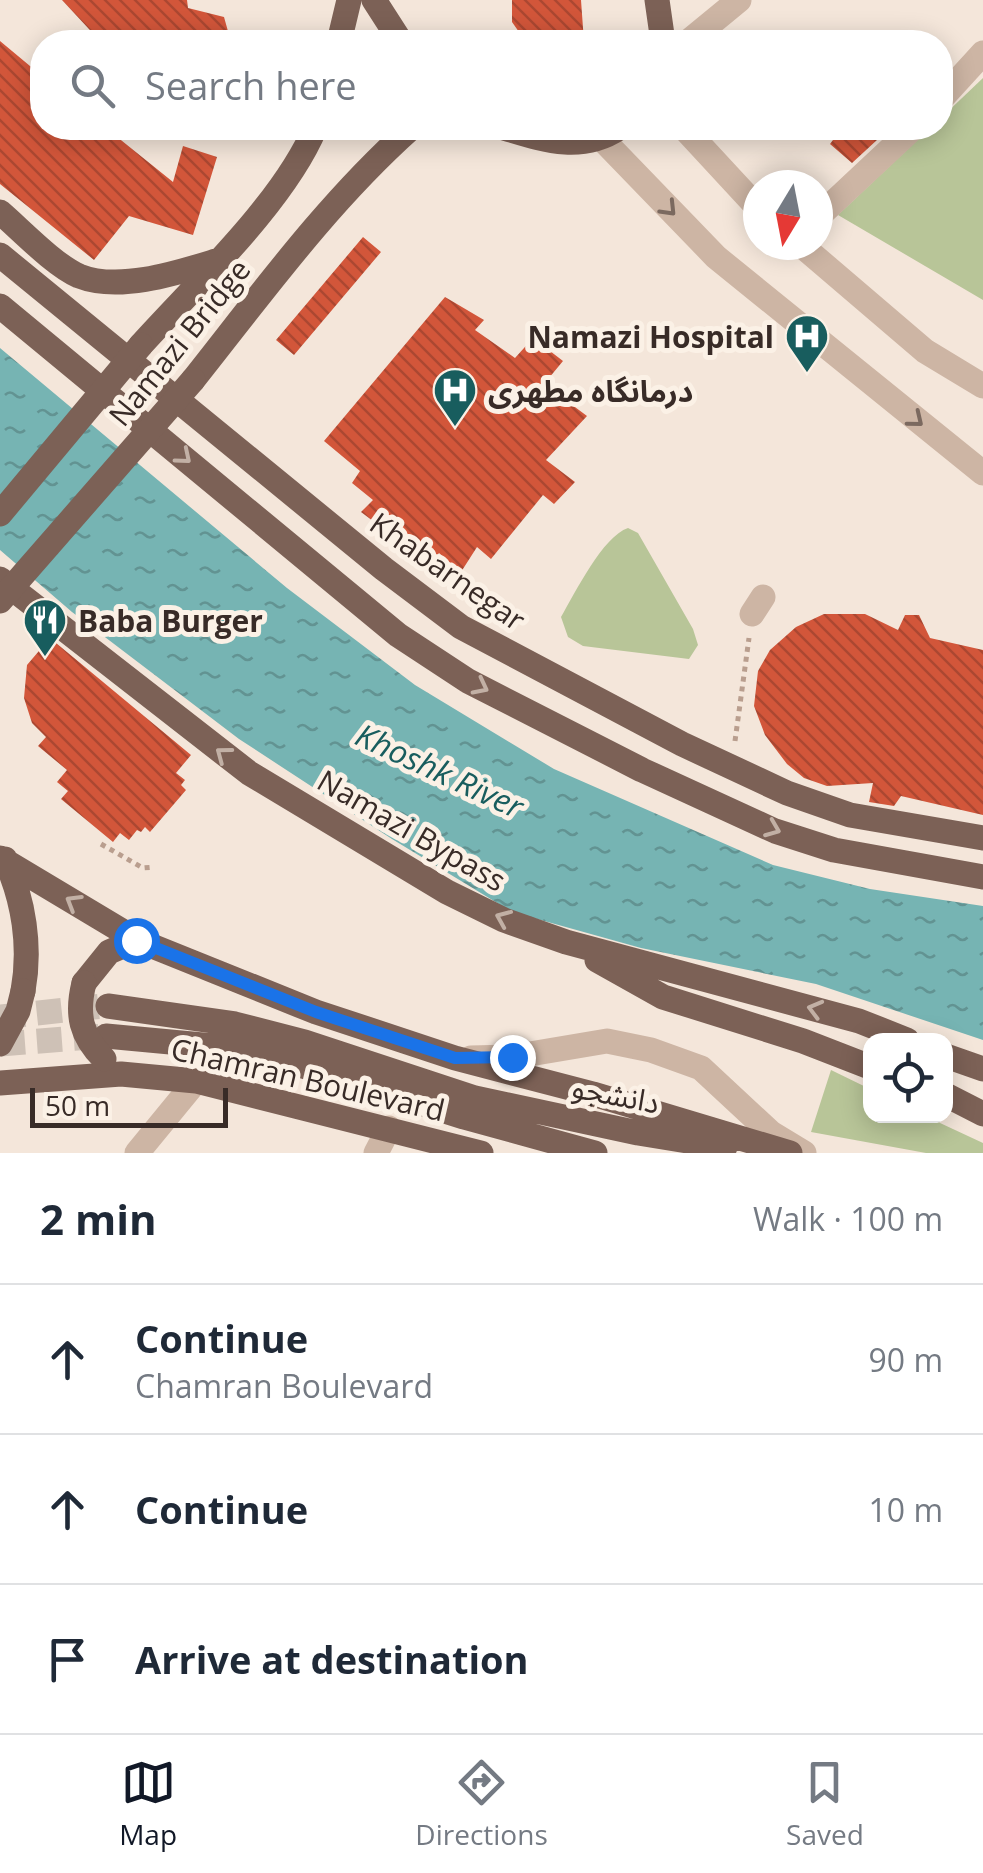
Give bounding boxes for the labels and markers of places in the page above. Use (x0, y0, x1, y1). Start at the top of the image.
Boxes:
hospital icon: Namazi Hospital (784, 313, 830, 374)
place label: Namazi Hospital (527, 316, 774, 357)
hospital icon: درمانگاه مطهری (432, 367, 478, 428)
place label: درمانگاه مطهری (488, 370, 693, 411)
restaurant icon: Baba Burger (22, 597, 68, 658)
place label: Baba Burger (78, 600, 263, 641)

